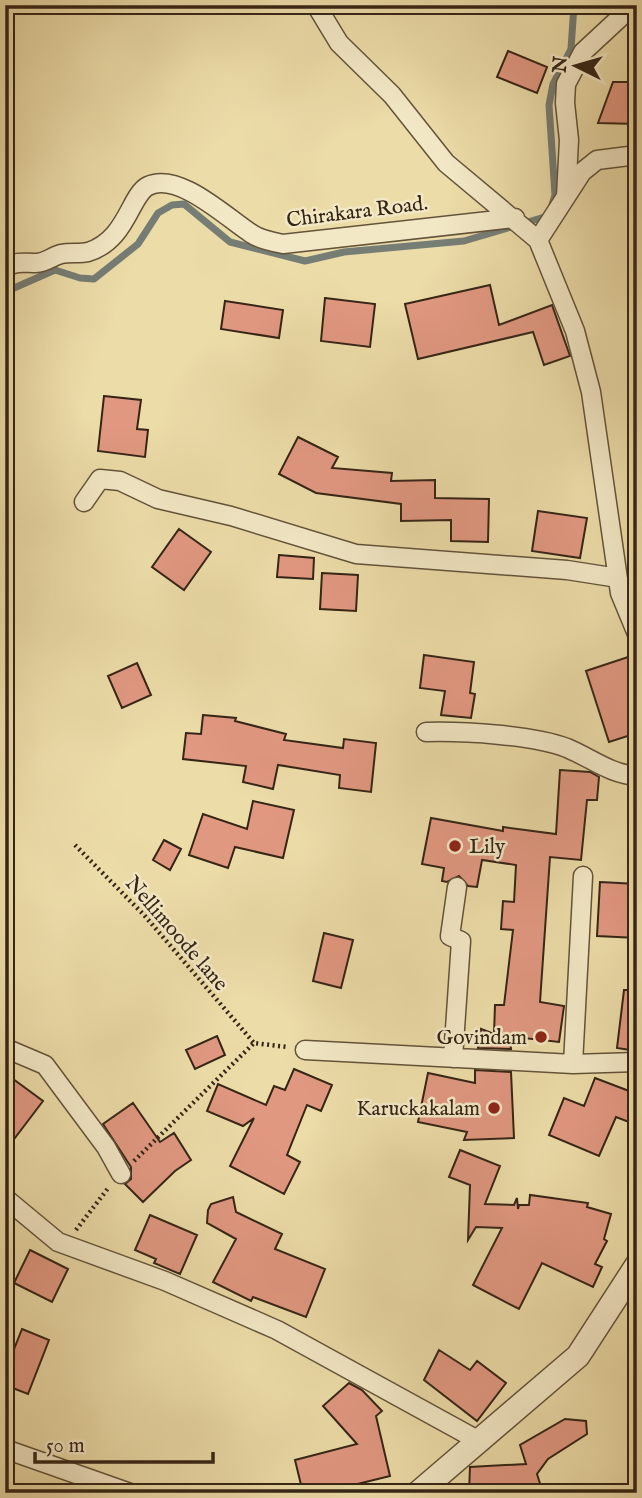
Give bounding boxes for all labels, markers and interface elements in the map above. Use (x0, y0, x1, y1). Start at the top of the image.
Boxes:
north arrow (540, 32, 610, 102)
text: N (548, 55, 574, 75)
street label: Chirakara Road. (285, 190, 430, 235)
place label: Lily (469, 834, 506, 861)
marker: Lily (447, 838, 463, 854)
street label: Nellimoode lane (118, 871, 234, 998)
place label: Govindam (437, 1025, 527, 1052)
marker: Govindam (533, 1029, 549, 1045)
place label: Karuckakalam (356, 1096, 480, 1123)
marker: Karuckakalam (486, 1100, 502, 1116)
scale bar (35, 1421, 214, 1465)
text: 50 m (46, 1433, 85, 1460)

